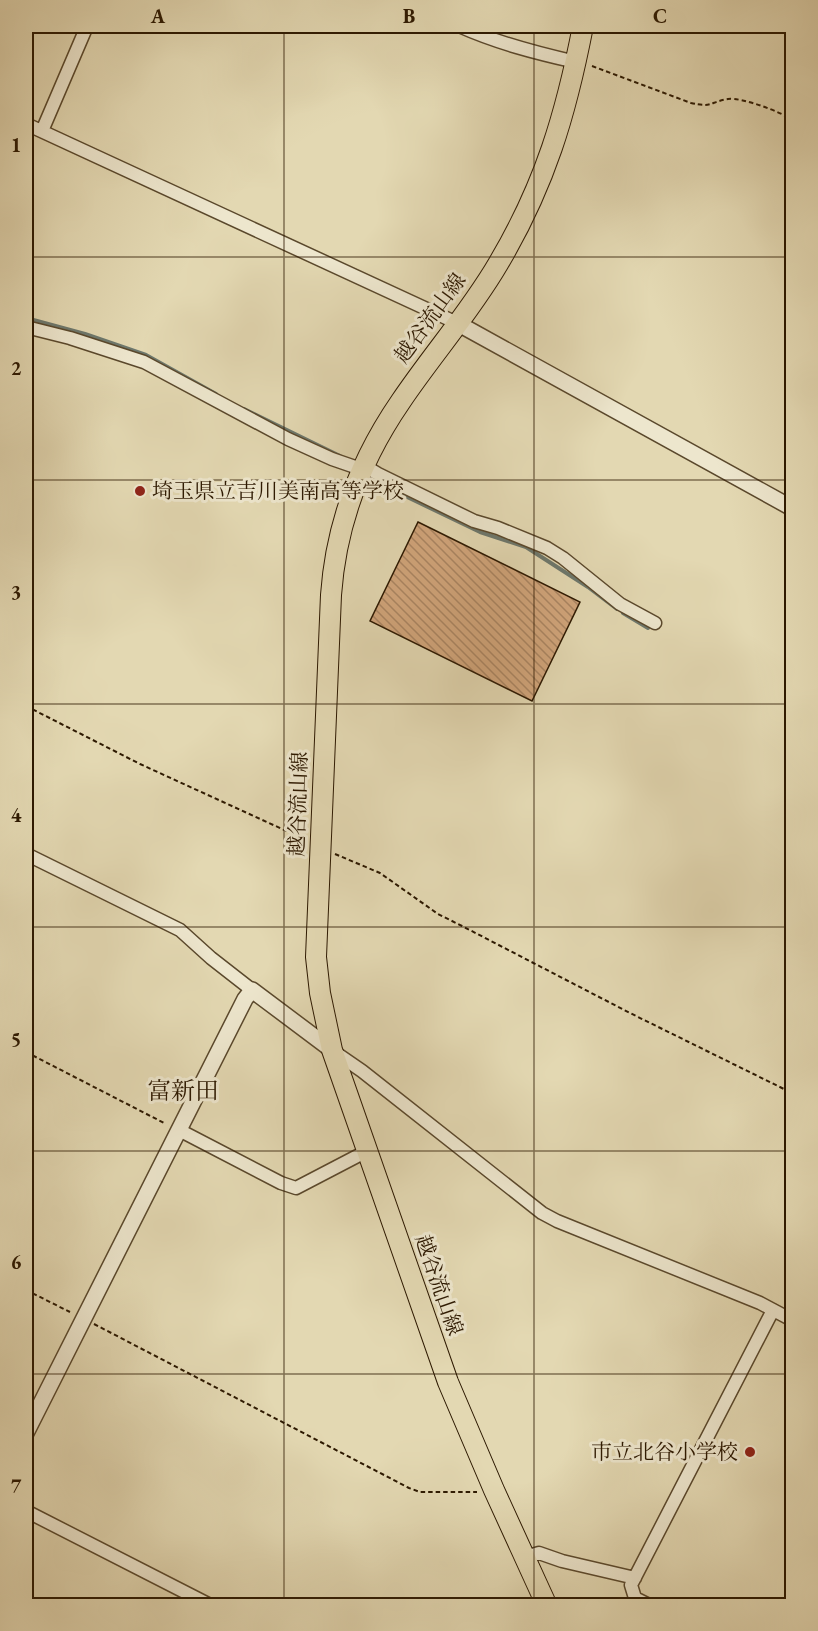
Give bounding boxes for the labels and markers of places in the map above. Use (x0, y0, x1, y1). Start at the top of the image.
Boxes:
place label: 埼玉県立吉川美南高等学校 (152, 477, 404, 504)
marker: 埼玉県立吉川美南高等学校 (133, 484, 147, 498)
place label: 市立北谷小学校 (591, 1438, 738, 1465)
marker: 市立北谷小学校 (743, 1445, 757, 1459)

